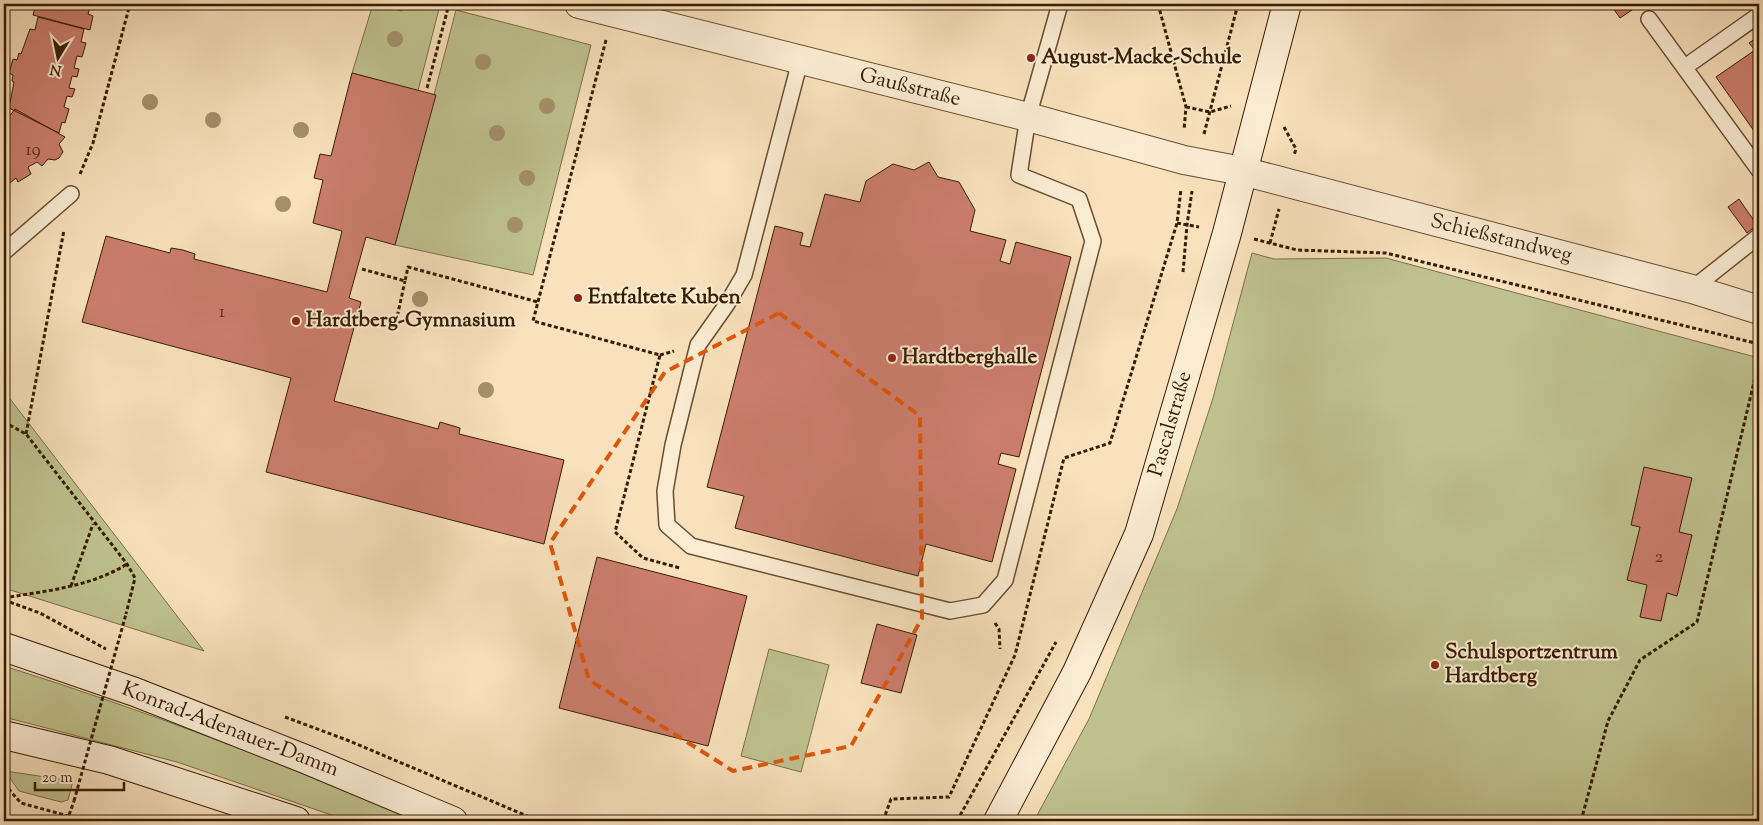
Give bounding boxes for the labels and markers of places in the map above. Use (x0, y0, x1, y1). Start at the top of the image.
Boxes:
place label: August-Macke-Schule (1041, 43, 1242, 73)
marker: August-Macke-Schule (1025, 52, 1037, 64)
place label: Entfaltete Kuben (588, 283, 742, 313)
marker: Entfaltete Kuben (572, 292, 584, 304)
place label: Hardtberg-Gymnasium (306, 306, 516, 336)
marker: Hardtberg-Gymnasium (290, 315, 302, 327)
place label: Hardtberghalle (902, 343, 1037, 373)
marker: Hardtberghalle (886, 352, 898, 364)
place label: Schulsportzentrum Hardtberg (1445, 638, 1619, 692)
marker: Schulsportzentrum Hardtberg (1429, 659, 1441, 671)

